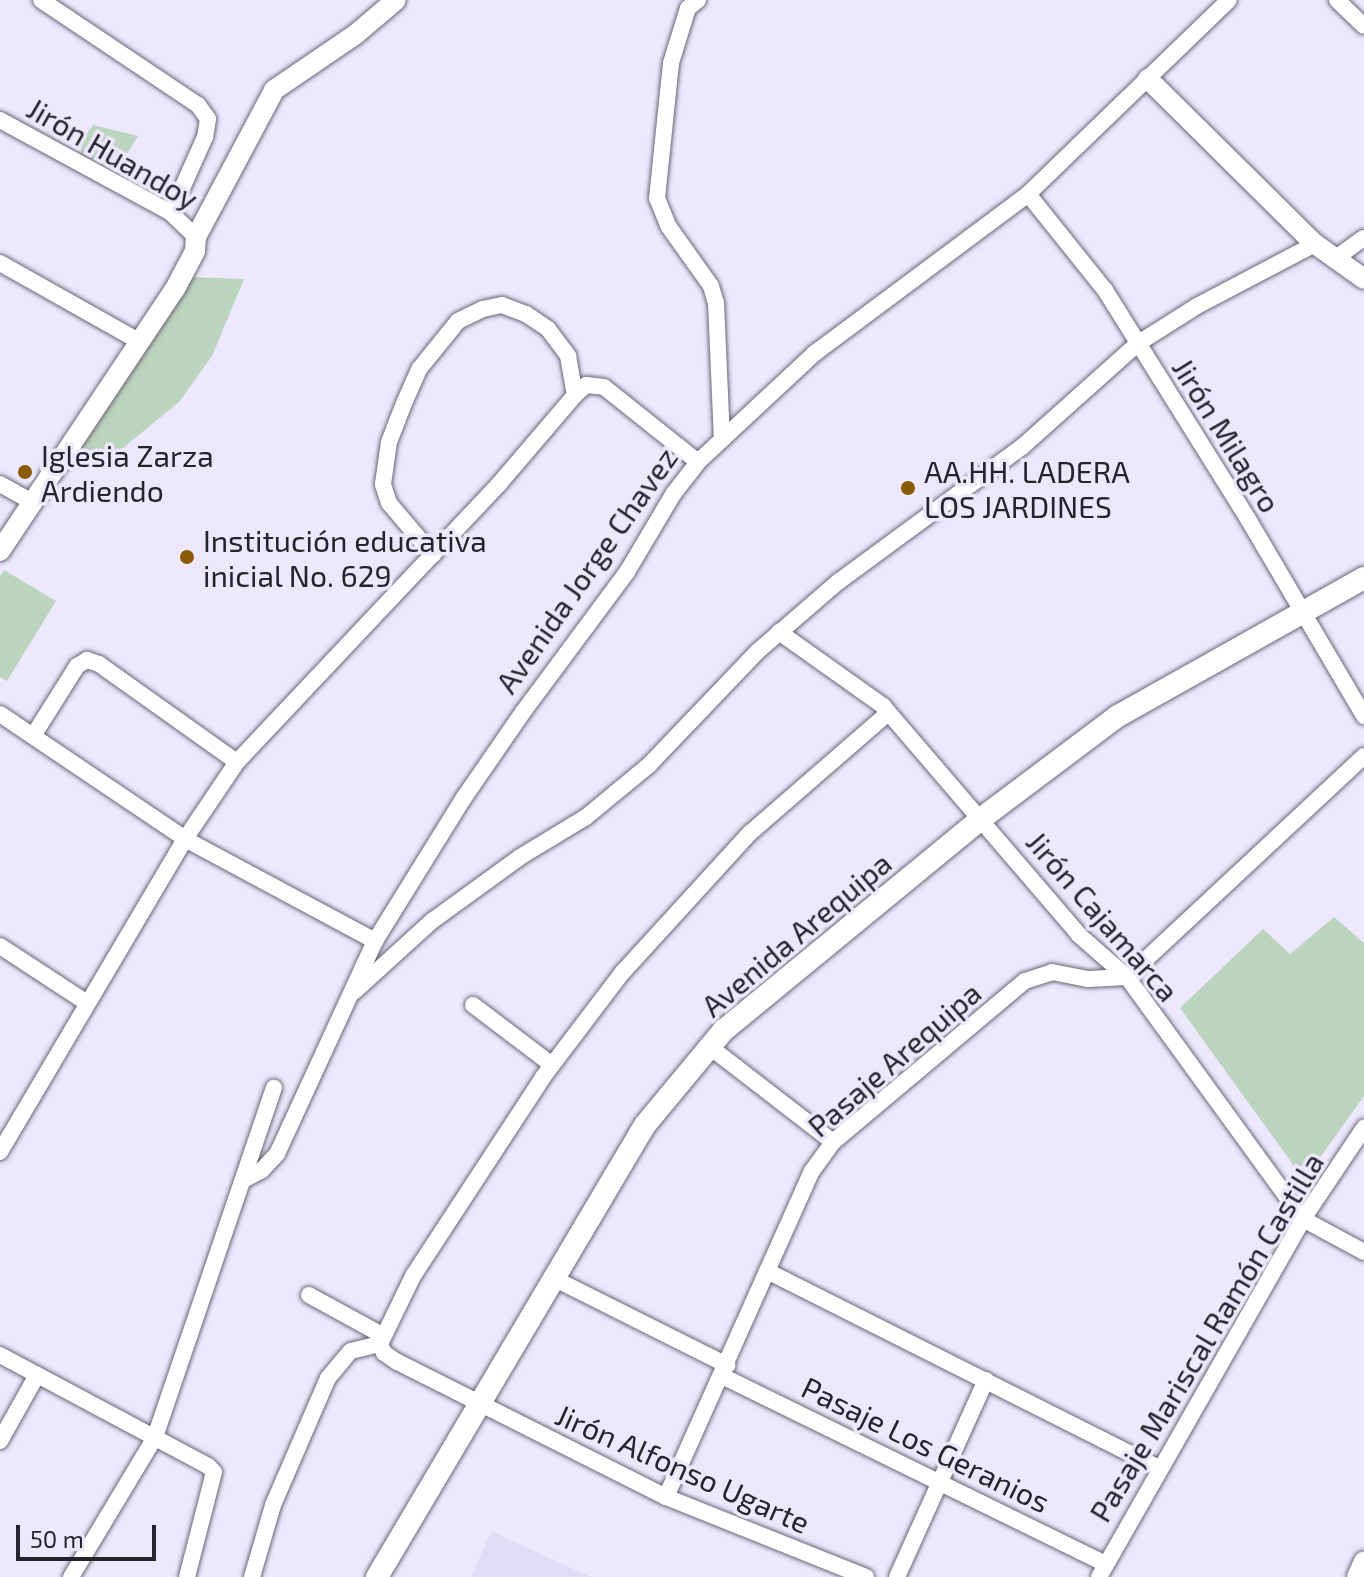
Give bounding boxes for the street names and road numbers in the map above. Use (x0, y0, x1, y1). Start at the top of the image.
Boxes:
street label: Jirón Huandoy (21, 90, 205, 216)
street label: Jirón Milagro (1165, 351, 1289, 519)
street label: Avenida Jorge Chavez (488, 440, 684, 700)
street label: Jirón Cajamarca (1019, 824, 1187, 1008)
street label: Avenida Arequipa (694, 844, 898, 1024)
street label: Pasaje Arequipa (800, 974, 988, 1144)
street label: Pasaje Mariscal Ramón Castilla (1081, 1146, 1331, 1528)
street label: Pasaje Los Geranios (796, 1368, 1056, 1520)
street label: Jirón Alfonso Ugarte (550, 1396, 816, 1540)

